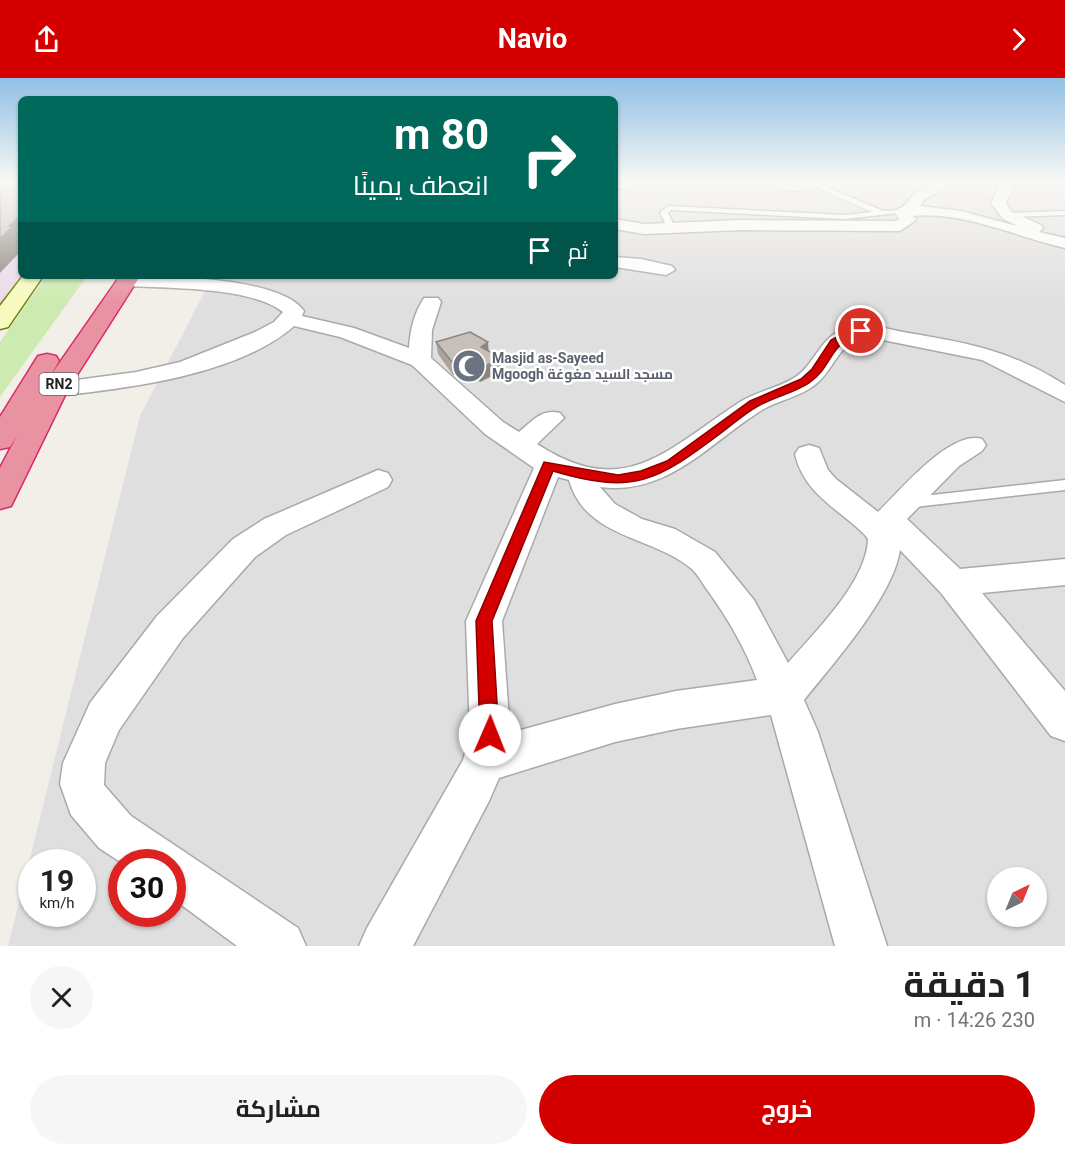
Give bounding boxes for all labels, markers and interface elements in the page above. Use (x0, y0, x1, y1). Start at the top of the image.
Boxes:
icon: share (30, 23, 63, 56)
text: Navio (498, 23, 567, 55)
icon: forward (1002, 23, 1035, 56)
text: 80 m (394, 110, 489, 159)
icon: right (510, 120, 588, 198)
text: انعطف يمينًا (353, 170, 489, 202)
icon: arrive (523, 234, 556, 267)
text: ثم (568, 239, 588, 264)
pin (835, 305, 886, 356)
icon: arrive (844, 314, 877, 347)
mosque icon: Masjid as-Sayeed Mgoogh مسجد السيد مغوغة (451, 348, 487, 384)
place label: Masjid as-Sayeed Mgoogh مسجد السيد مغوغة (492, 350, 673, 383)
road number: RN2 (40, 373, 78, 395)
position arrow (458, 703, 522, 767)
speed limit sign: 30 (108, 849, 186, 927)
text: 19 (40, 863, 74, 898)
north arrow (987, 867, 1047, 927)
map controls (987, 867, 1047, 927)
text: km/h (39, 894, 75, 912)
text: 1 دقيقة (904, 964, 1035, 1006)
button: close (30, 966, 93, 1029)
text: 230 m · 14:26 (914, 1008, 1035, 1032)
button: مشاركة (30, 1075, 527, 1144)
button: خروج (539, 1075, 1035, 1144)

